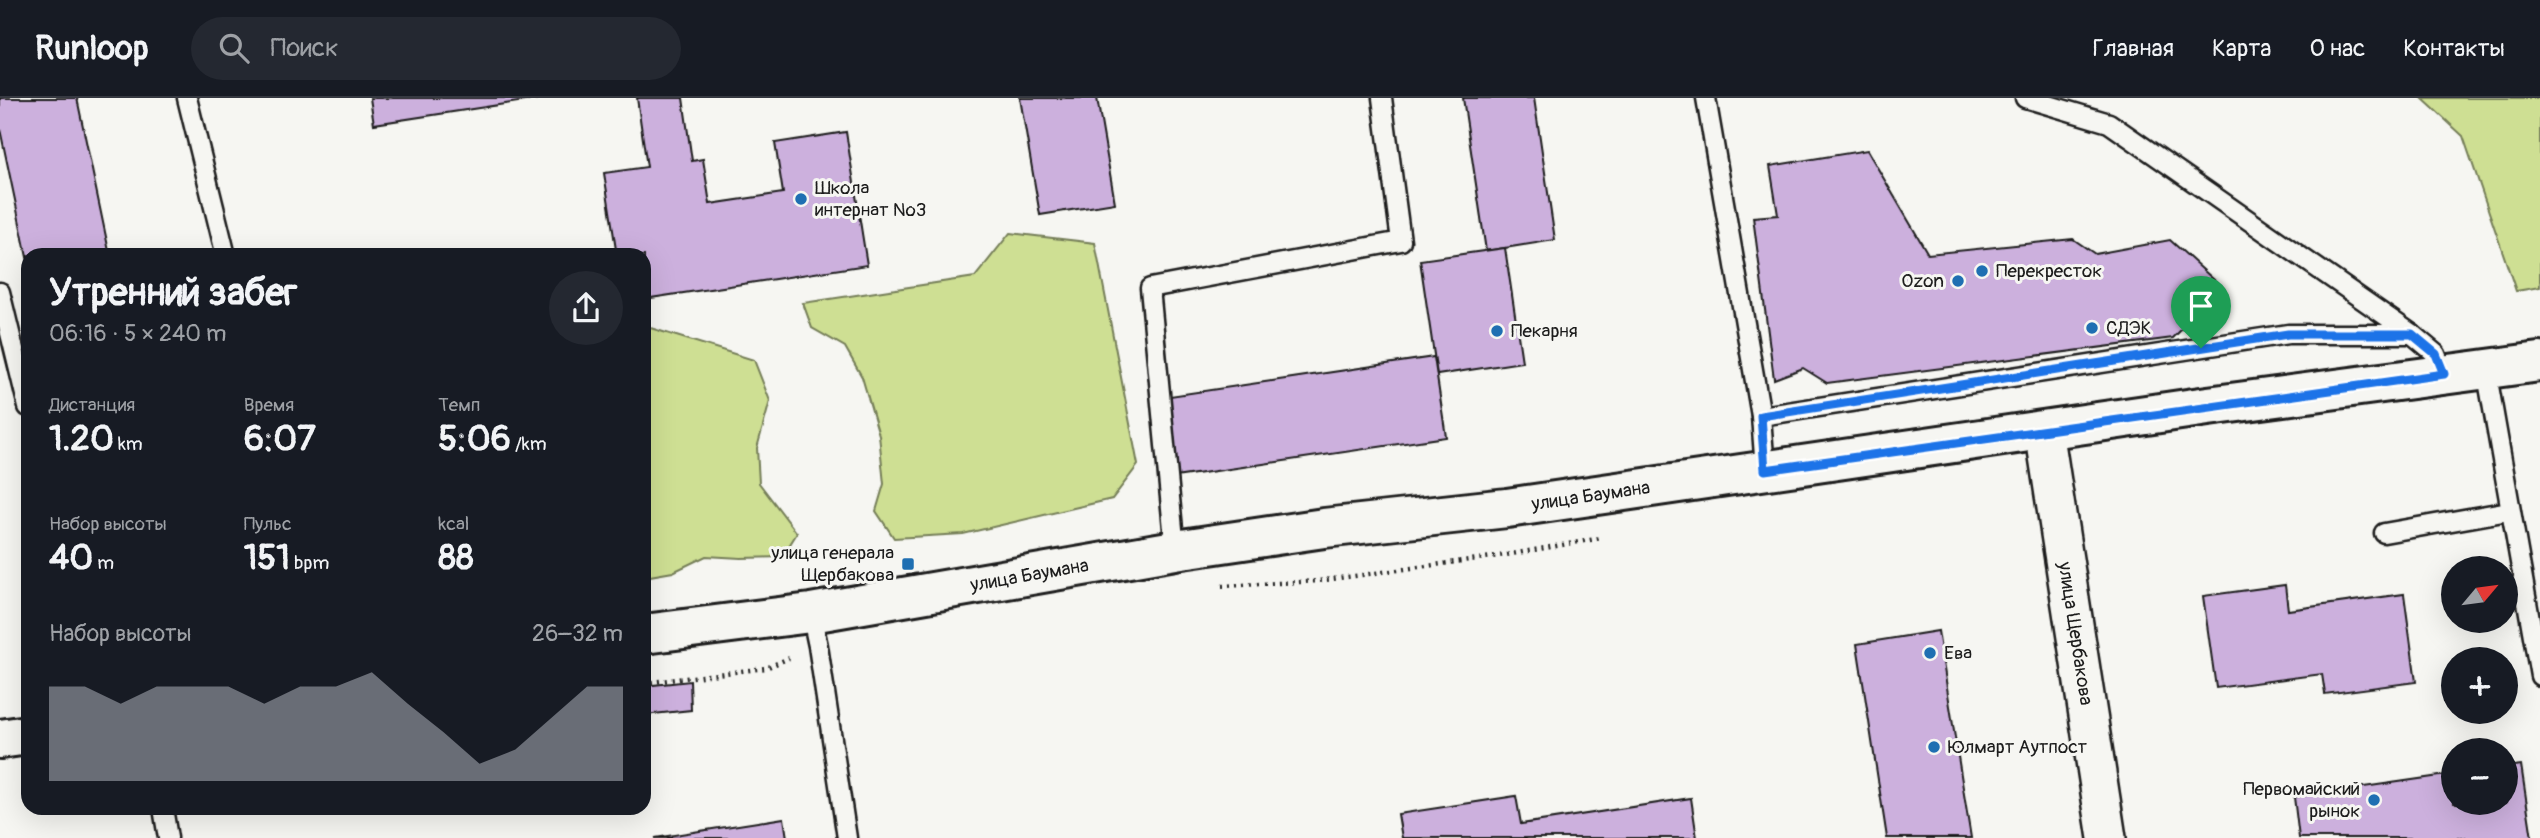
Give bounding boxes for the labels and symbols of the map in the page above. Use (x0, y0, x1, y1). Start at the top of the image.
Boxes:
place label: Школа интернат №3 (815, 176, 926, 222)
marker: Школа интернат №3 (793, 191, 809, 207)
place label: Перекресток (1996, 259, 2102, 283)
marker: Перекресток (1974, 263, 1990, 279)
place label: Ozon (1901, 269, 1944, 293)
marker: Ozon (1950, 273, 1966, 289)
pin (2171, 276, 2231, 348)
place label: СДЭК (2106, 316, 2151, 340)
place label: Пекарня (1511, 319, 1578, 343)
marker: СДЭК (2084, 320, 2100, 336)
marker: Пекарня (1489, 323, 1505, 339)
street label: улица Баумана (1529, 475, 1652, 516)
place label: улица генерала Щербакова (770, 541, 894, 587)
street label: улица Баумана (967, 553, 1091, 597)
marker: улица генерала Щербакова (900, 556, 916, 572)
north arrow (2441, 556, 2518, 634)
street label: улица Щербакова (2052, 559, 2098, 707)
place label: Ева (1944, 641, 1972, 665)
marker: Ева (1922, 645, 1938, 661)
place label: Юлмарт Аутпост (1948, 735, 2087, 759)
marker: Юлмарт Аутпост (1926, 739, 1942, 755)
place label: Первомайский рынок (2243, 777, 2360, 823)
marker: Первомайский рынок (2366, 792, 2382, 808)

